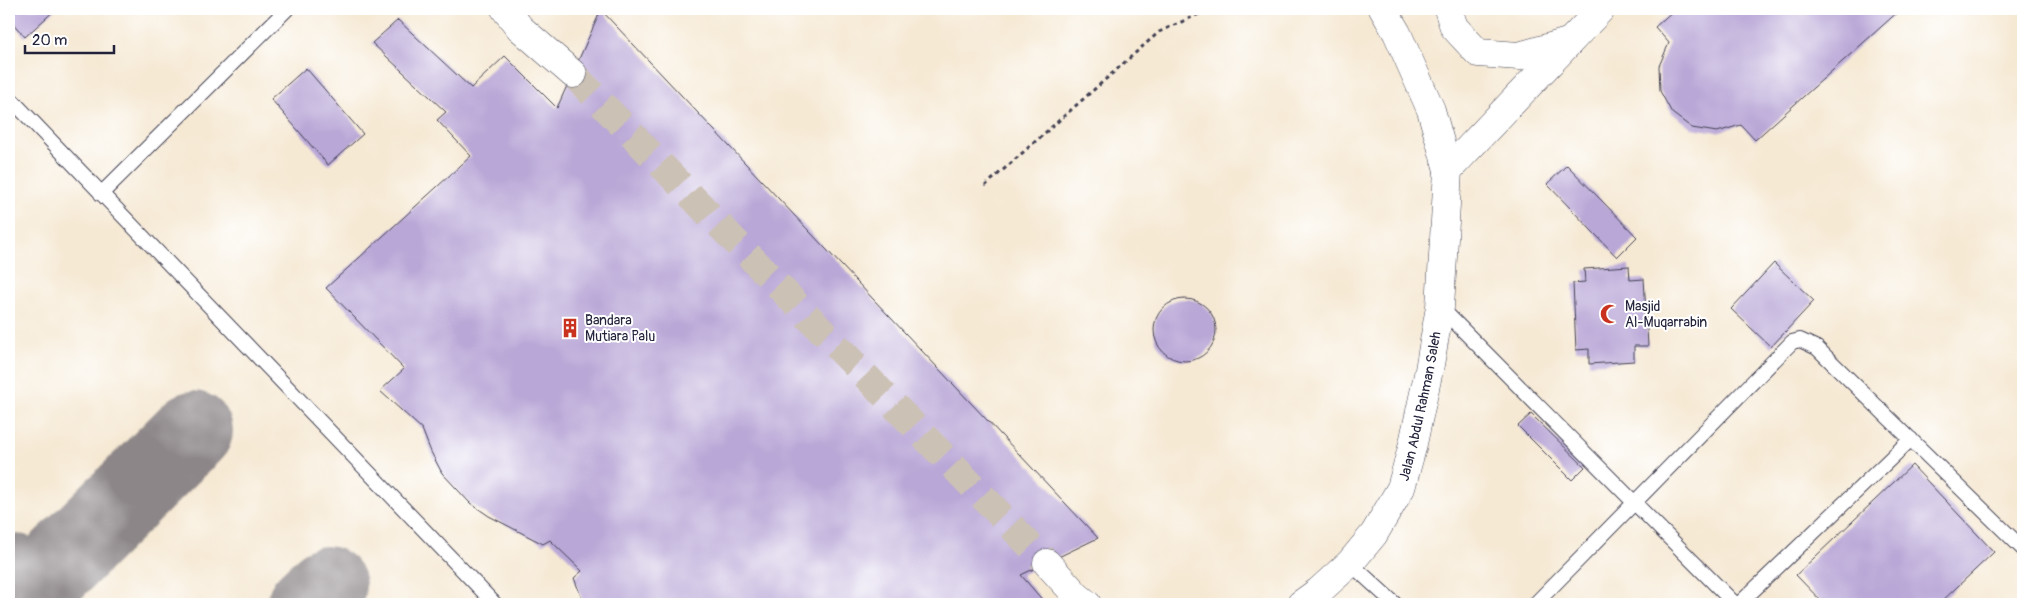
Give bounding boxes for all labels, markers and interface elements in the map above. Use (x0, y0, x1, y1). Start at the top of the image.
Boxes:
scale bar (25, 22, 114, 54)
text: 20 m (32, 31, 67, 50)
place label: Masjid Al-Muqarrabin (1625, 298, 1707, 331)
mosque icon: Masjid Al-Muqarrabin (1599, 303, 1621, 325)
place label: Bandara Mutiara Palu (585, 312, 655, 345)
building icon: Bandara Mutiara Palu (559, 317, 581, 339)
street label: Jalan Abdul Rahman Saleh (1395, 330, 1445, 483)

